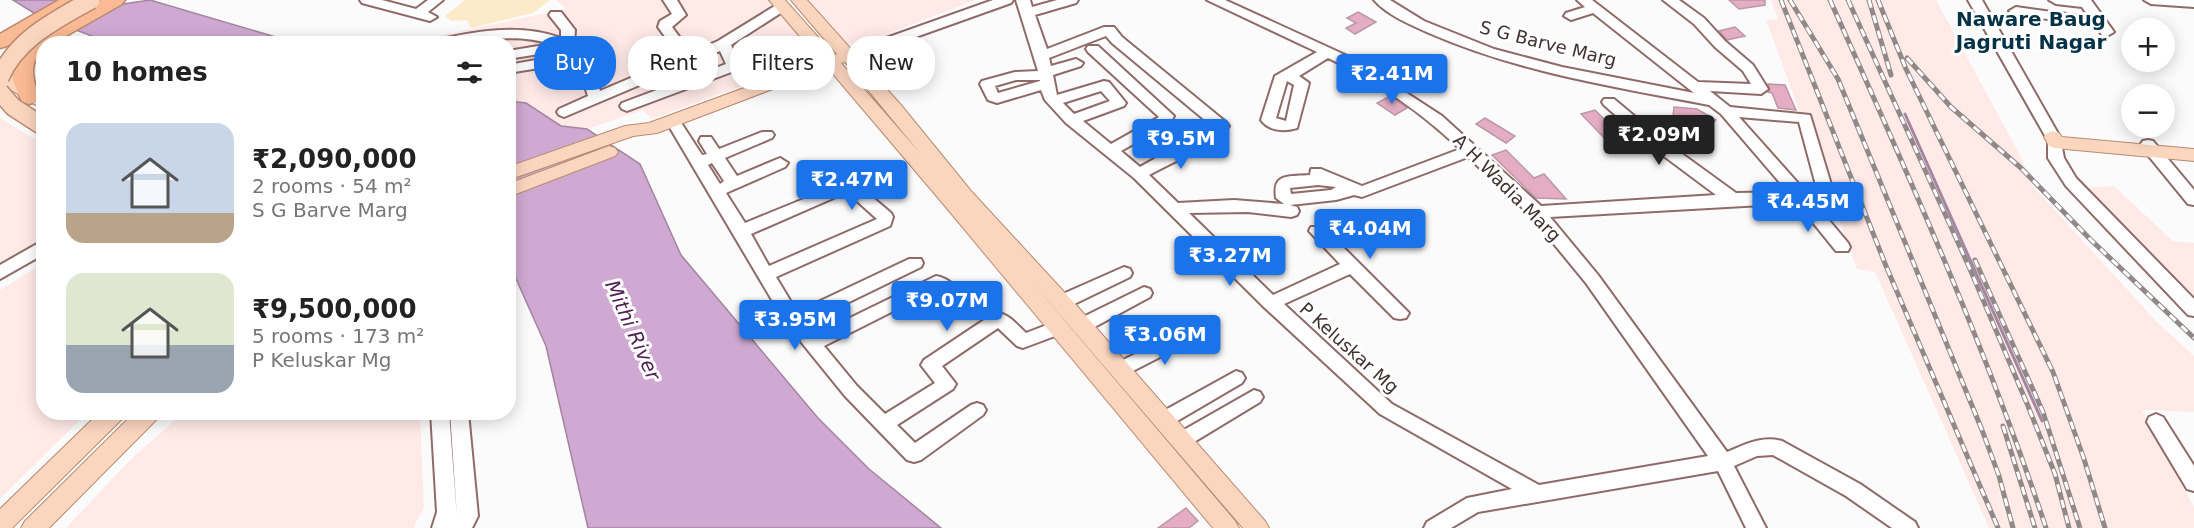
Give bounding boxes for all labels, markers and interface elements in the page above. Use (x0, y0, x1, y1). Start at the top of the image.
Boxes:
district label: Naware Baug Jagruti Nagar (1954, 7, 2106, 54)
street label: S G Barve Marg (1478, 16, 1619, 71)
map controls (2121, 18, 2175, 138)
button: + (2121, 18, 2175, 72)
chip: Buy (534, 36, 616, 90)
chip: Rent (628, 36, 718, 90)
chip: Filters (730, 36, 835, 90)
chip: New (847, 36, 935, 90)
pin: ₹2.41M (1343, 54, 1441, 105)
icon: filters (453, 56, 486, 89)
text: 10 homes (66, 57, 208, 87)
text: ₹2.41M (1350, 61, 1434, 85)
button: − (2121, 84, 2175, 138)
pin: ₹2.09M (1610, 115, 1708, 166)
pin: ₹9.5M (1139, 119, 1223, 170)
text: ₹2.09M (1617, 122, 1701, 146)
text: ₹9.5M (1146, 126, 1216, 150)
street label: A H Wadia Marg (1449, 130, 1565, 246)
text: ₹2,090,000 (252, 144, 416, 174)
icon: home (114, 147, 186, 219)
pin: ₹2.47M (803, 160, 901, 211)
text: ₹2.47M (810, 167, 894, 191)
text: 2 rooms · 54 m² (252, 174, 412, 198)
pin: ₹4.45M (1759, 182, 1857, 233)
text: ₹4.45M (1766, 189, 1850, 213)
text: S G Barve Marg (252, 198, 408, 222)
pin: ₹4.04M (1321, 209, 1419, 260)
text: ₹4.04M (1328, 216, 1412, 240)
pin: ₹3.27M (1181, 236, 1279, 287)
text: ₹3.27M (1188, 243, 1272, 267)
water label: Mithi River (600, 276, 666, 385)
pin: ₹9.07M (898, 281, 996, 332)
text: ₹9.07M (905, 288, 989, 312)
text: ₹9,500,000 (252, 294, 416, 324)
icon: home (114, 297, 186, 369)
street label: P Keluskar Mg (1296, 298, 1403, 397)
pin: ₹3.95M (746, 300, 844, 351)
text: ₹3.95M (753, 307, 837, 331)
pin: ₹3.06M (1116, 315, 1214, 366)
text: ₹3.06M (1123, 322, 1207, 346)
text: 5 rooms · 173 m² (252, 324, 424, 348)
text: P Keluskar Mg (252, 348, 392, 372)

